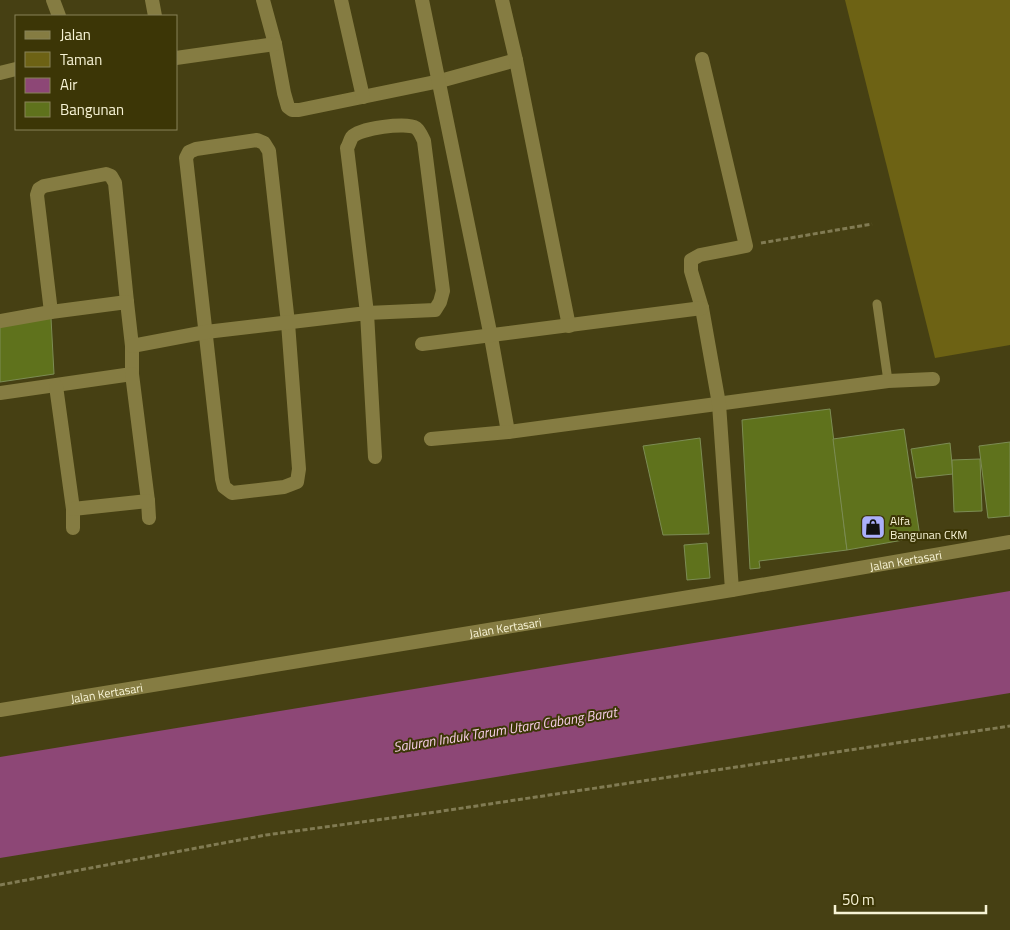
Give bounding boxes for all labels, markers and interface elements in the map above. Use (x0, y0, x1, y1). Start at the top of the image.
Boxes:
legend (15, 15, 178, 130)
text: Jalan (60, 23, 91, 46)
text: Taman (60, 48, 102, 71)
text: Air (60, 73, 77, 96)
text: Bangunan (60, 98, 124, 121)
place label: Alfa Bangunan CKM (890, 511, 967, 544)
shop icon: Alfa Bangunan CKM (860, 514, 886, 540)
street label: Jalan Kertasari (868, 544, 943, 576)
street label: Jalan Kertasari (468, 612, 543, 642)
street label: Jalan Kertasari (69, 677, 144, 708)
water label: Saluran Induk Tarum Utara Cabang Barat (392, 701, 620, 757)
scale bar (835, 882, 986, 914)
text: 50 m (842, 888, 875, 911)

